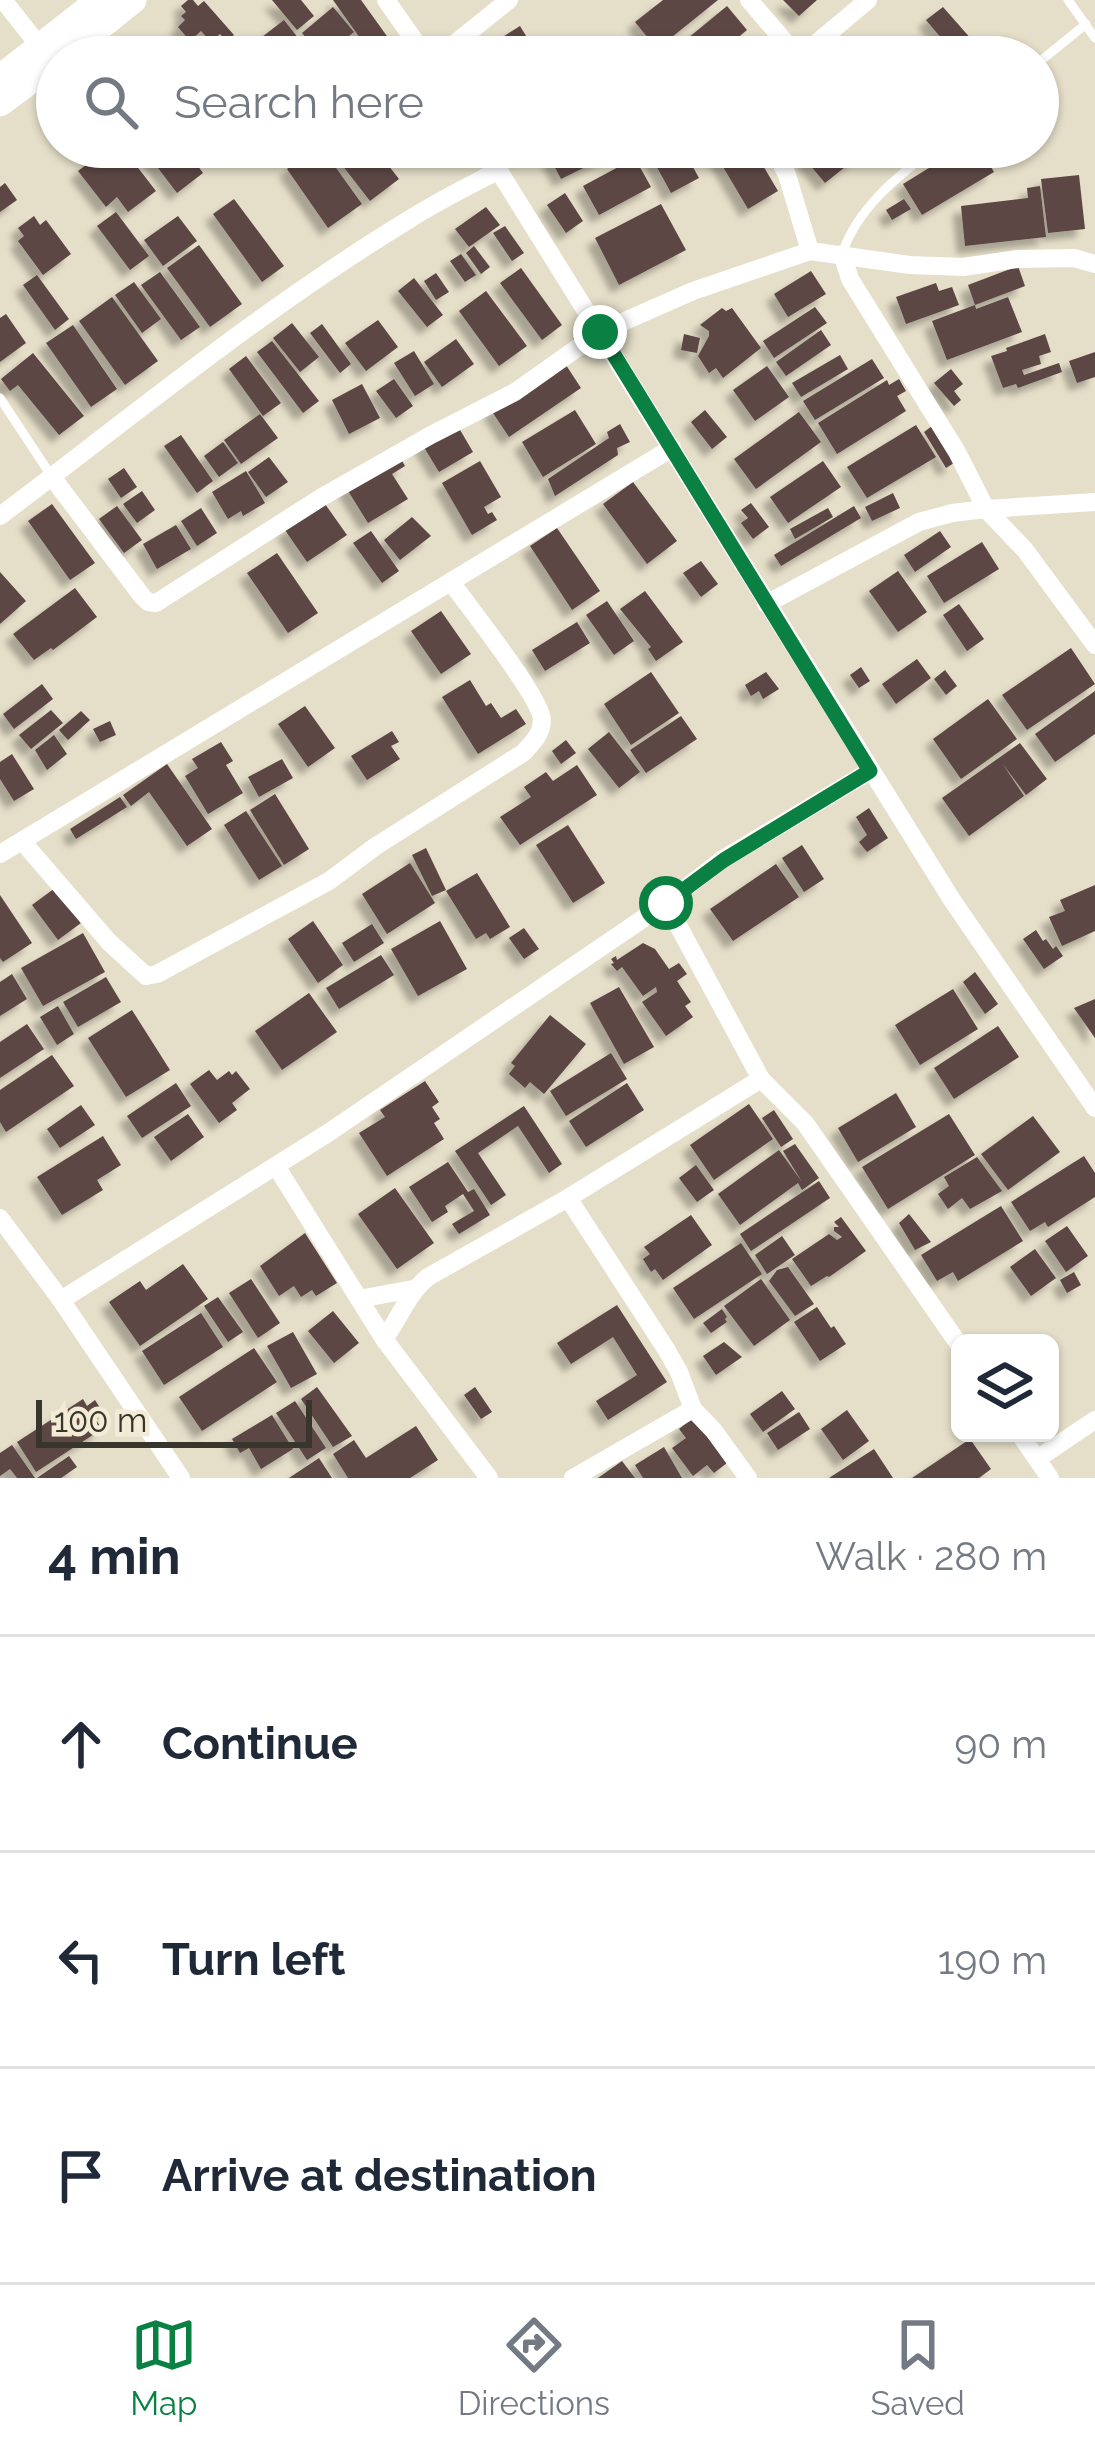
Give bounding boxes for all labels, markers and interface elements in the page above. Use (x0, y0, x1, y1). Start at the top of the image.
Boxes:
search box (36, 36, 1059, 168)
icon: search (78, 69, 144, 135)
text: Search here (174, 76, 424, 129)
route end (573, 305, 627, 359)
route start (639, 876, 693, 930)
map controls (951, 1334, 1059, 1442)
button: layers (951, 1334, 1059, 1442)
scale bar (36, 1394, 312, 1447)
text: 100 m (54, 1401, 147, 1440)
text: 4 min (48, 1526, 181, 1586)
text: Walk · 280 m (815, 1533, 1047, 1579)
icon: ahead (48, 1711, 114, 1777)
text: Continue (162, 1717, 358, 1770)
text: 90 m (954, 1721, 1047, 1767)
icon: left (48, 1927, 114, 1993)
text: Turn left (162, 1933, 345, 1986)
text: 190 m (938, 1937, 1047, 1983)
icon: arrive (48, 2143, 114, 2209)
text: Arrive at destination (162, 2149, 597, 2202)
tab: Map (130, 2312, 197, 2423)
tab: Directions (458, 2312, 610, 2423)
tab: Saved (870, 2312, 965, 2423)

